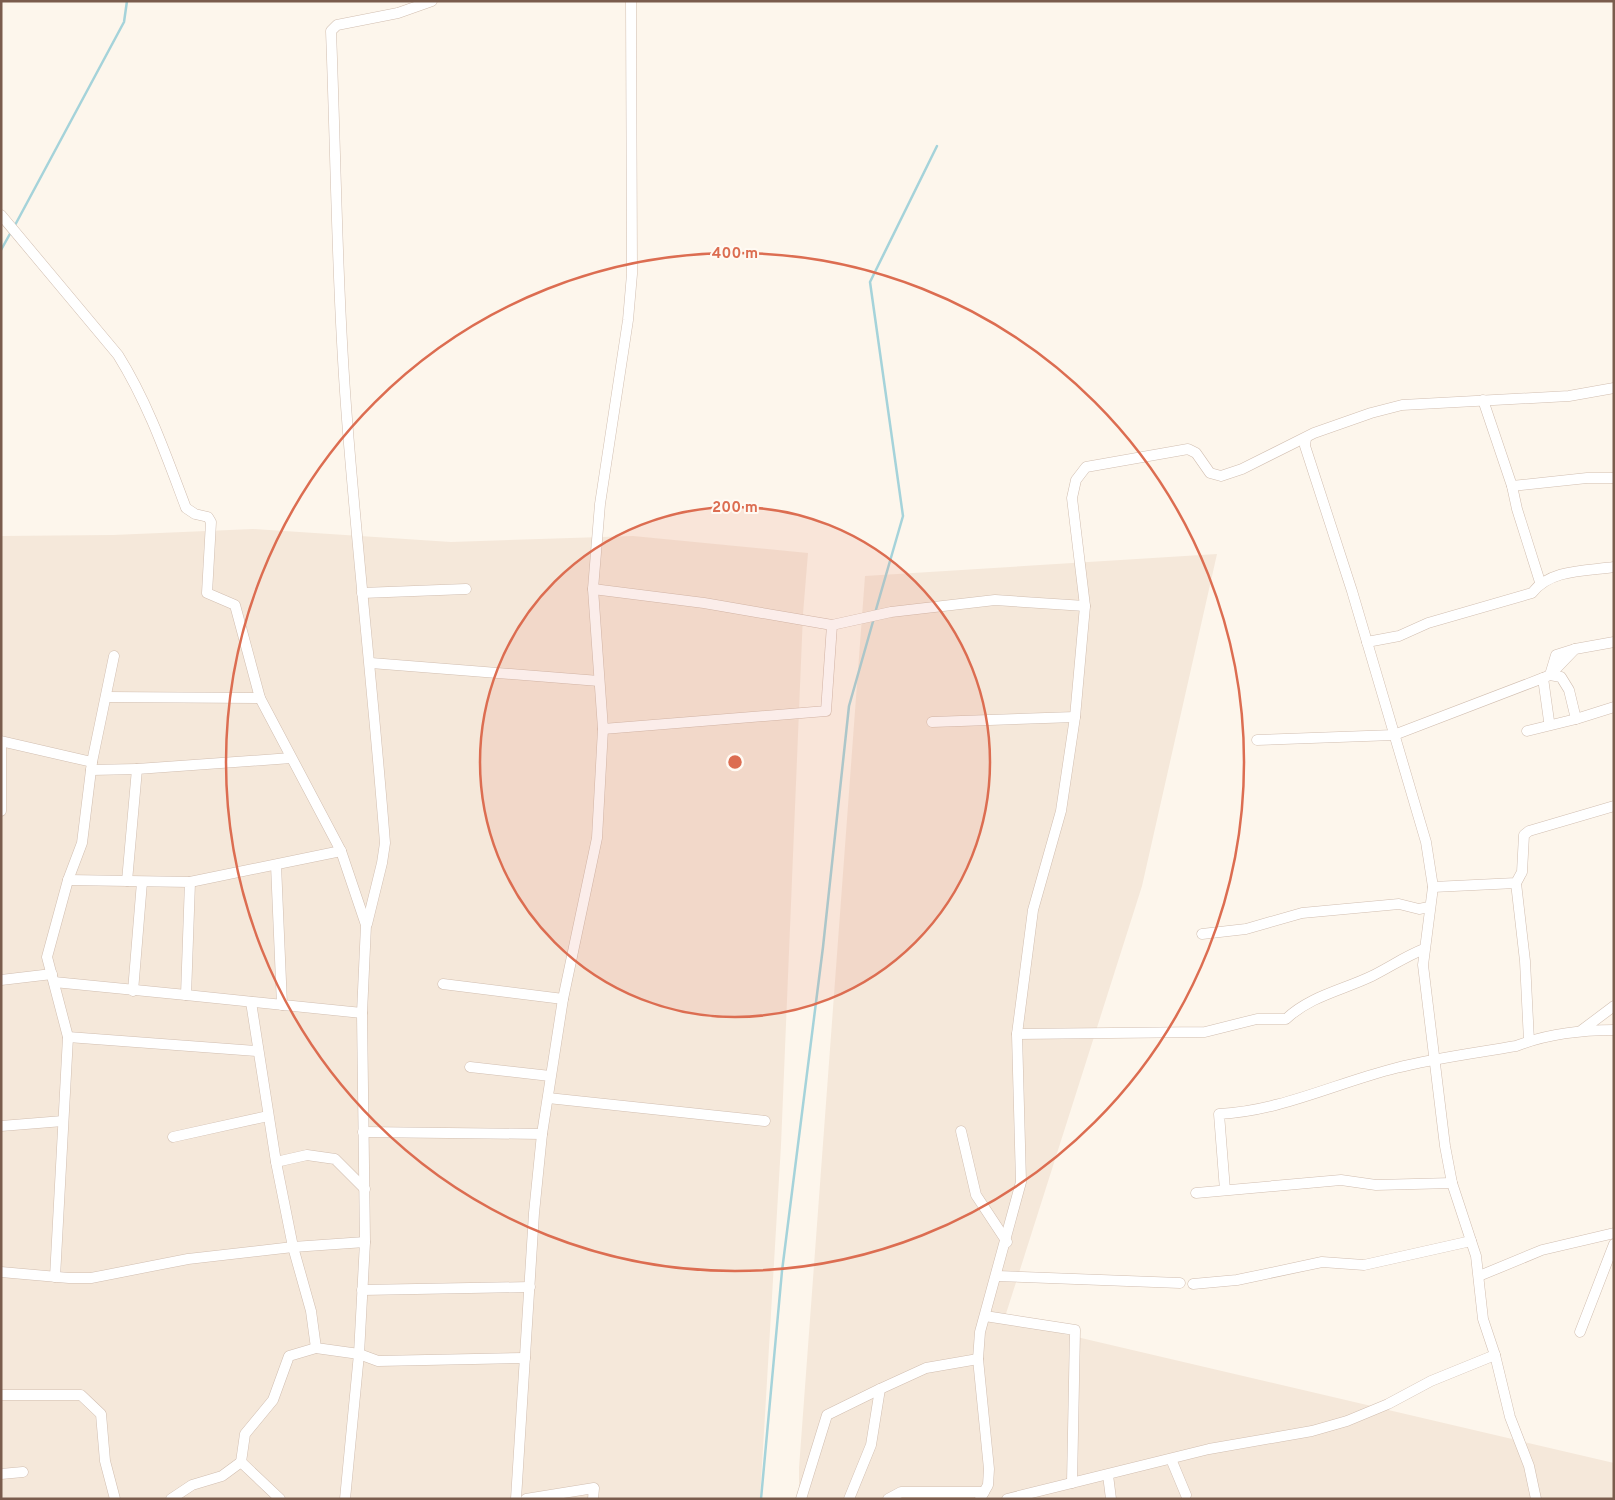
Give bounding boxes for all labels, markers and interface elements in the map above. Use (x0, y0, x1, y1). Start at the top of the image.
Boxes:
text: 400 m (712, 245, 758, 264)
text: 200 m (712, 499, 758, 518)
centre of rings (726, 753, 744, 771)

